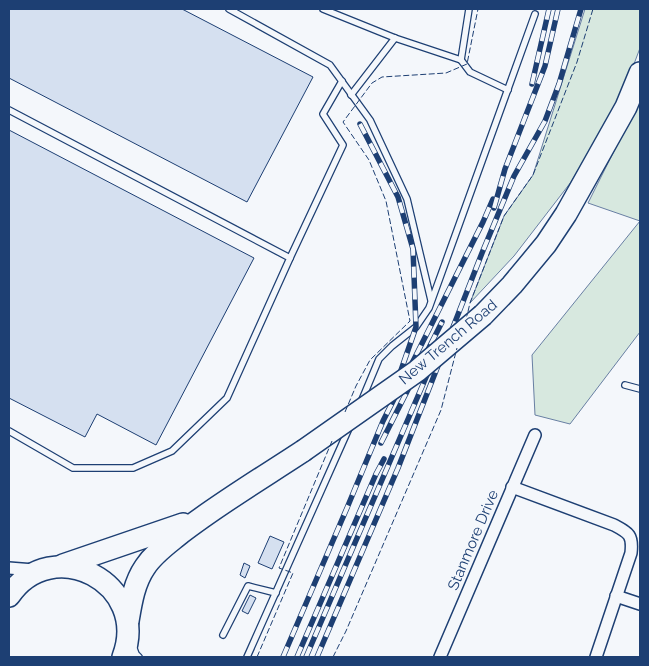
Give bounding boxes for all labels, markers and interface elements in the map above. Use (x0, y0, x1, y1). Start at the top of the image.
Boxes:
street label: New Trench Road (395, 296, 501, 388)
street label: Stanmore Drive (444, 487, 502, 593)

